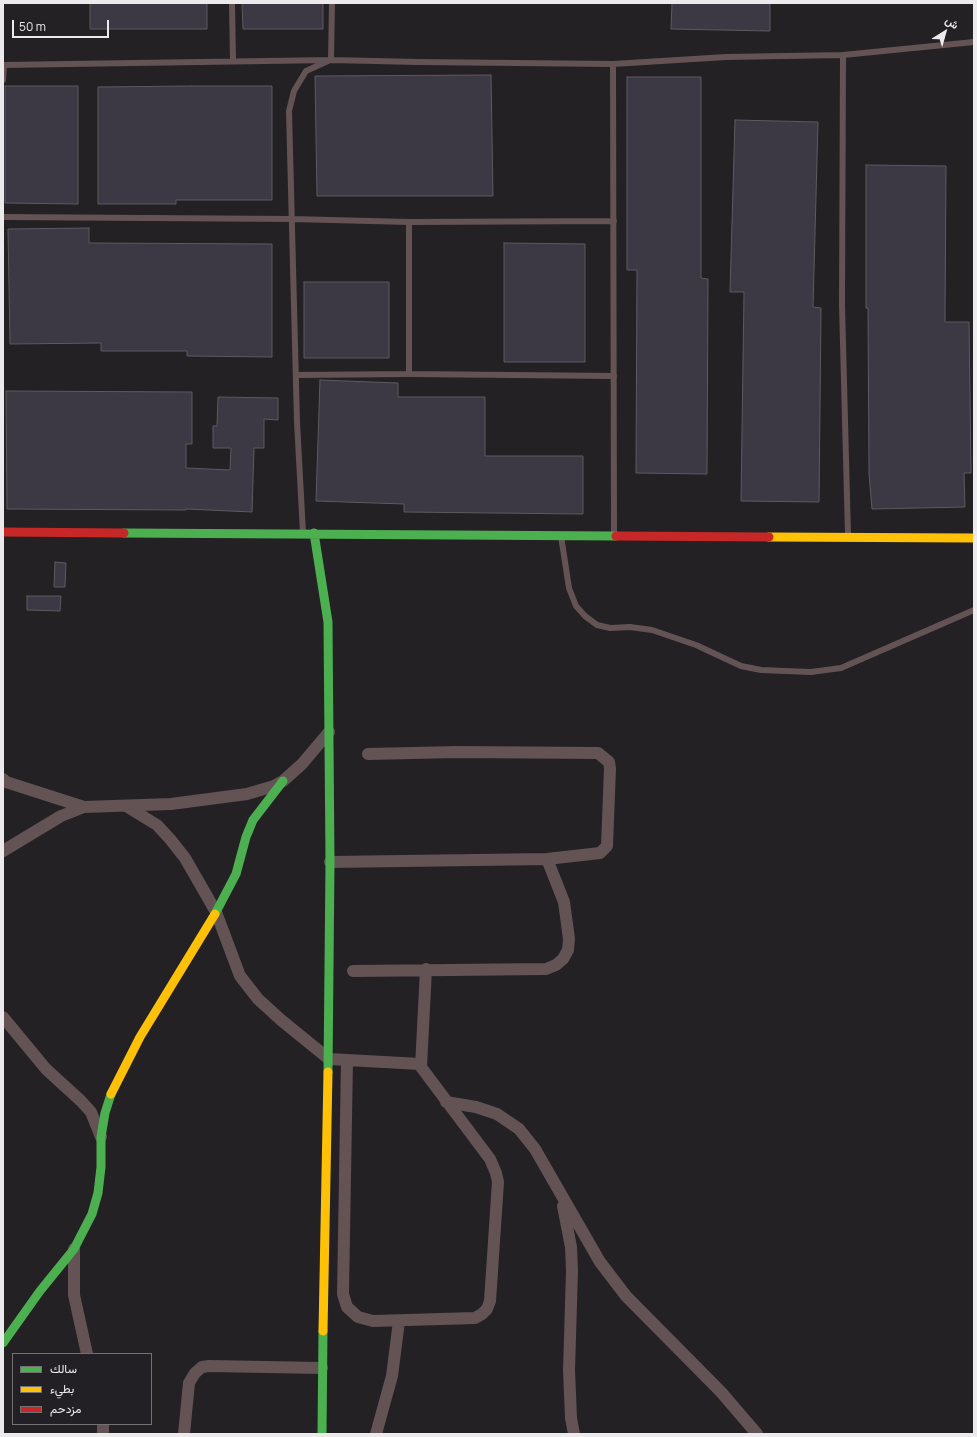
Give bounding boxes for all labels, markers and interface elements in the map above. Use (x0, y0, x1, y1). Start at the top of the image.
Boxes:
scale bar (14, 12, 111, 38)
north arrow (925, 12, 965, 52)
text: ش (943, 12, 962, 32)
text: 50 m (19, 18, 46, 35)
legend (12, 1353, 152, 1425)
text: سالك (50, 1360, 77, 1377)
text: بطيء (50, 1380, 74, 1397)
text: مزدحم (50, 1400, 81, 1417)

